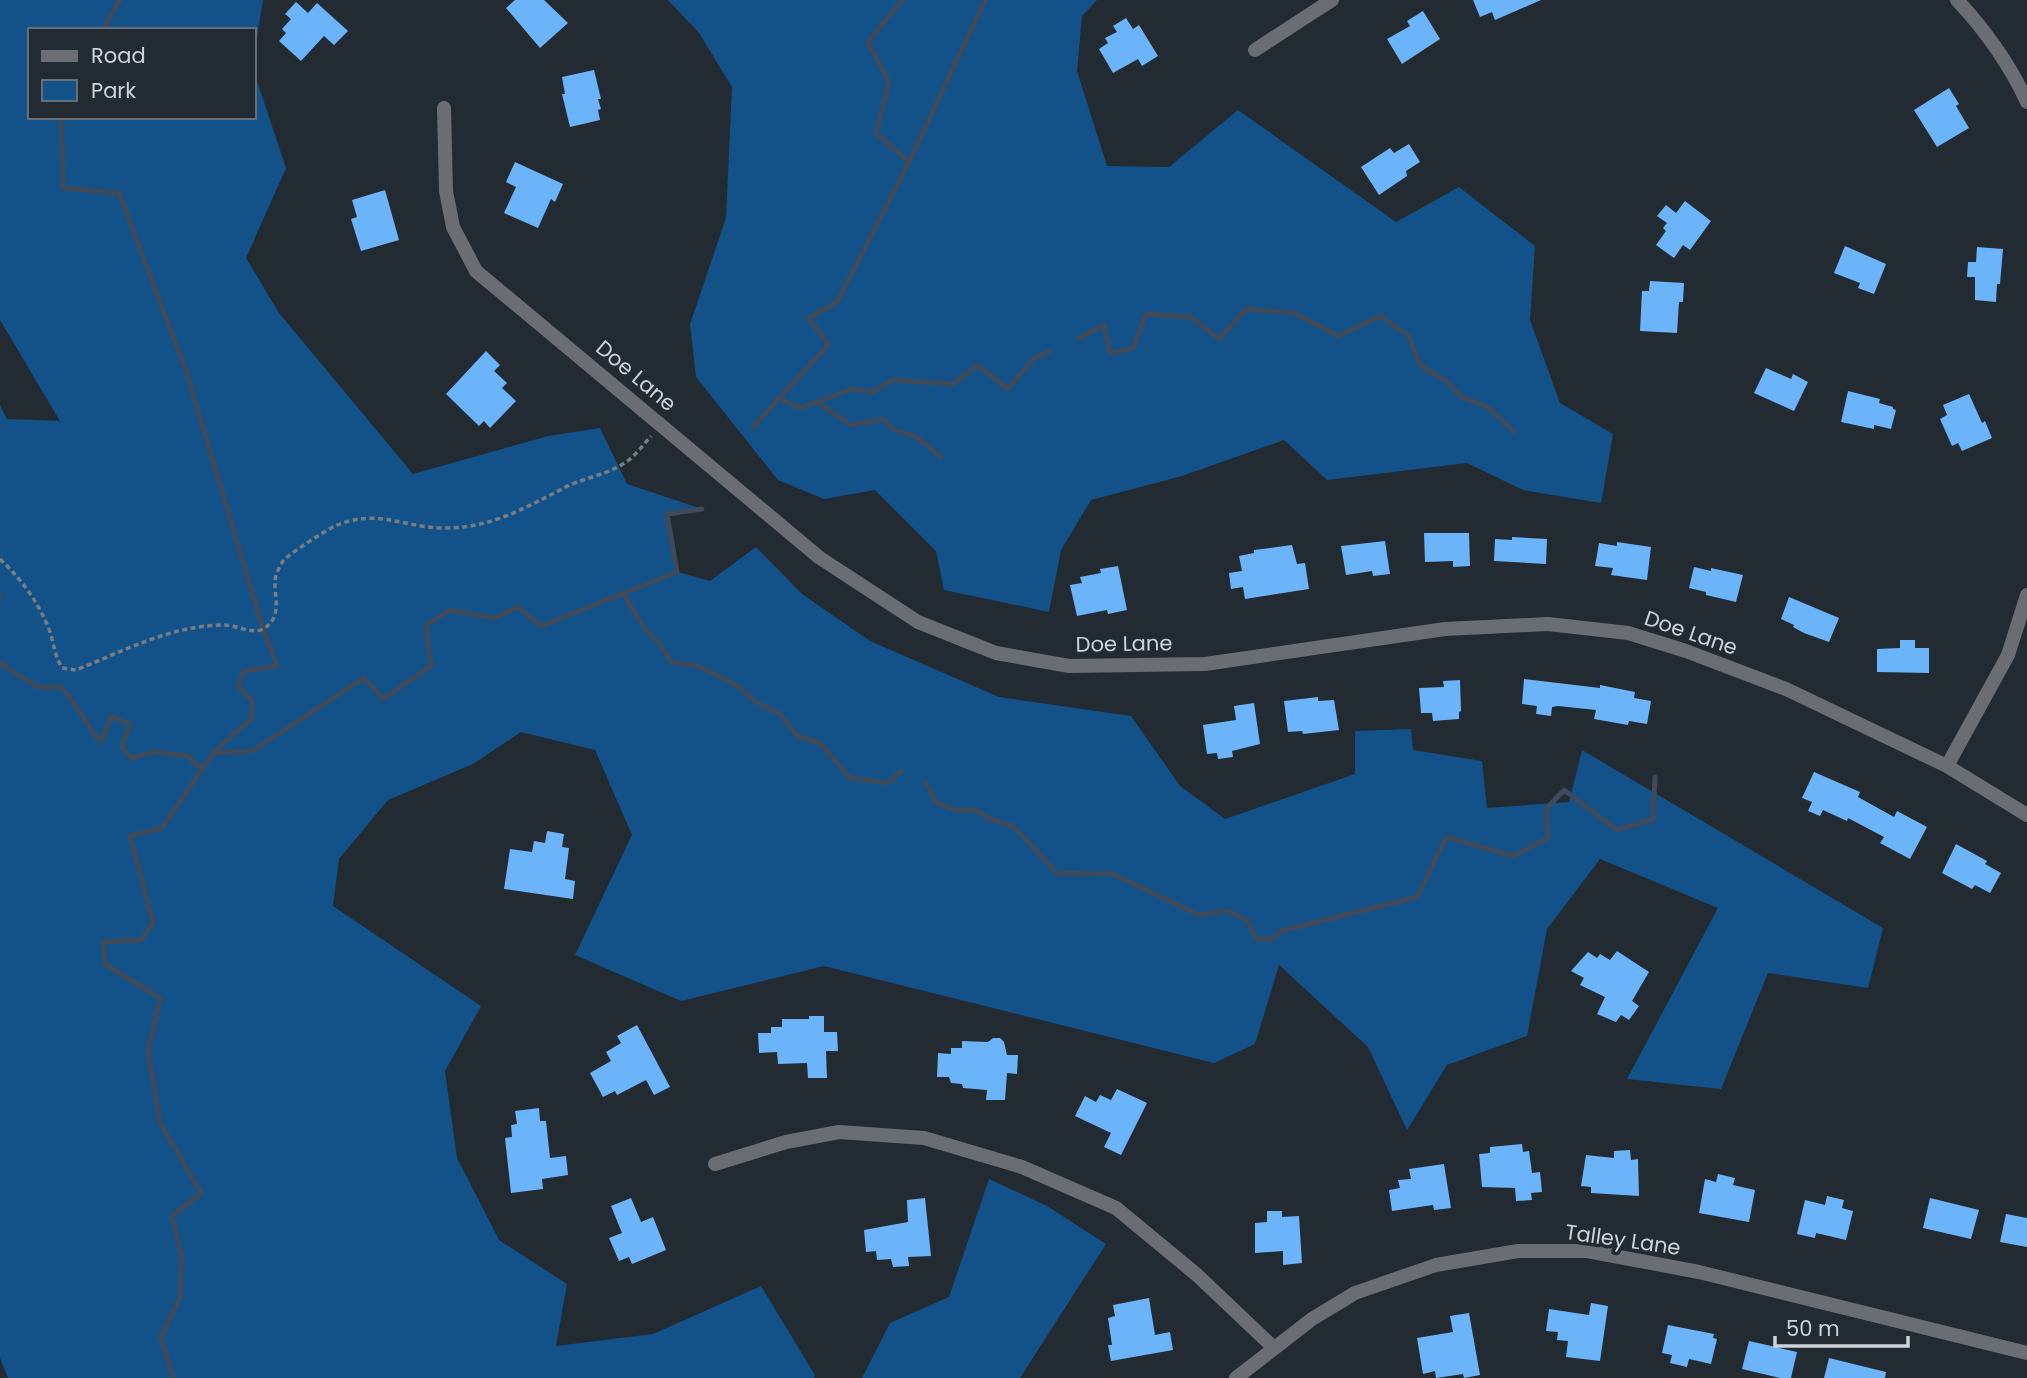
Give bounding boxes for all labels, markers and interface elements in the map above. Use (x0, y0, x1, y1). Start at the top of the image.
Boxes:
legend (28, 28, 256, 119)
text: Road (91, 41, 146, 70)
text: Park (91, 76, 136, 105)
street label: Doe Lane (590, 333, 683, 418)
street label: Doe Lane (1641, 603, 1742, 662)
street label: Doe Lane (1075, 628, 1173, 659)
street label: Talley Lane (1564, 1217, 1683, 1262)
scale bar (1775, 1304, 1908, 1348)
text: 50 m (1786, 1314, 1840, 1343)

